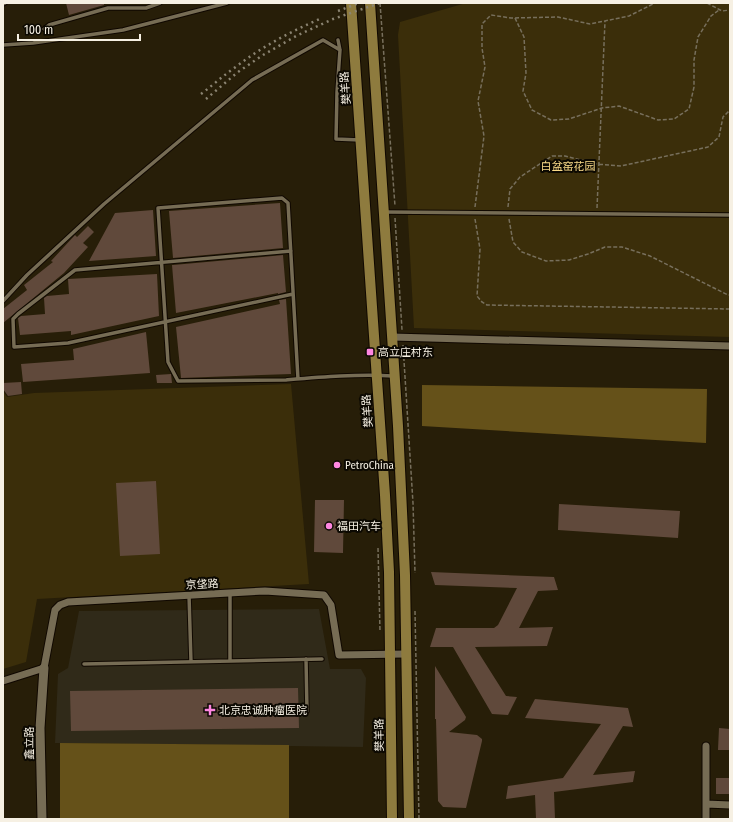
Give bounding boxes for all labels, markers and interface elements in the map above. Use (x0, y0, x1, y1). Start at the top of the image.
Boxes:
scale bar (18, 16, 140, 42)
text: 100 m (24, 23, 53, 37)
street label: 樊羊路 (338, 71, 353, 105)
park label: 白盆窑花园 (541, 160, 596, 173)
place label: 高立庄村东 (378, 346, 433, 359)
marker: 高立庄村东 (365, 347, 375, 357)
street label: 樊羊路 (360, 394, 375, 428)
place label: PetroChina (345, 459, 394, 472)
marker: PetroChina (332, 460, 342, 470)
place label: 福田汽车 (337, 520, 381, 533)
marker: 福田汽车 (324, 521, 334, 531)
street label: 京垡路 (185, 577, 219, 592)
marker: 北京忠诚肿瘤医院 (204, 704, 216, 716)
place label: 北京忠诚肿瘤医院 (219, 704, 307, 717)
street label: 樊羊路 (373, 718, 386, 752)
street label: 鑫立路 (23, 727, 36, 760)

